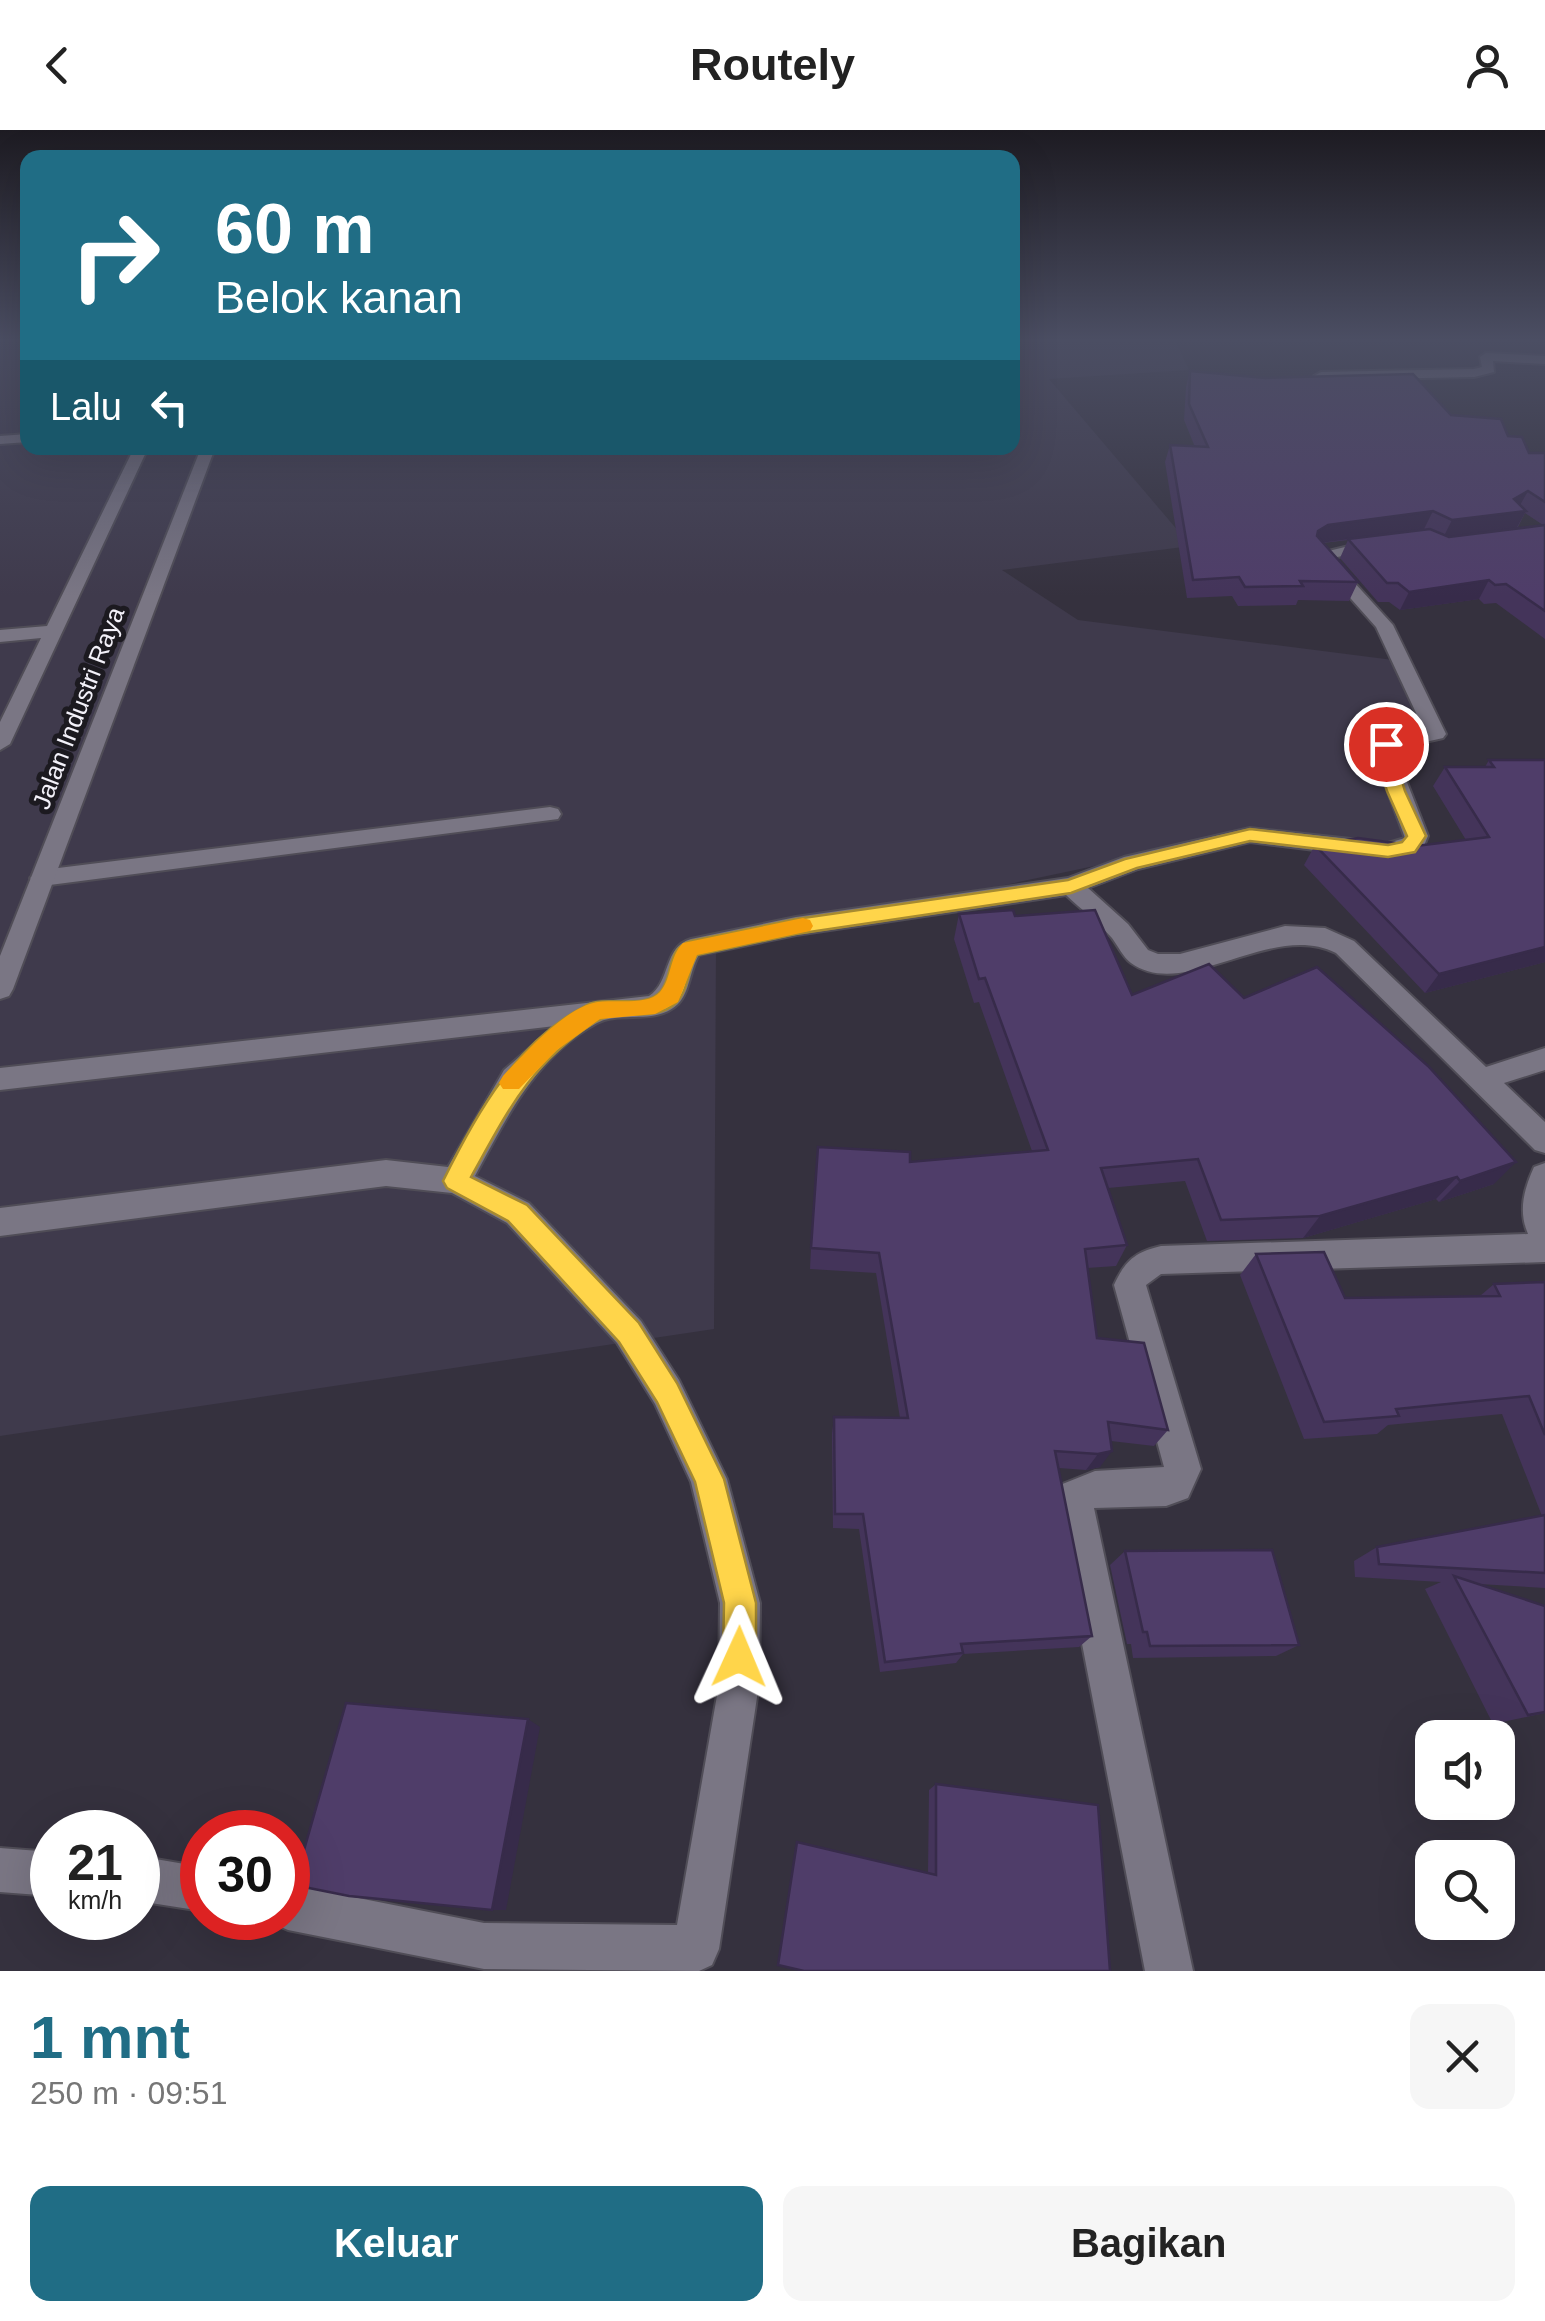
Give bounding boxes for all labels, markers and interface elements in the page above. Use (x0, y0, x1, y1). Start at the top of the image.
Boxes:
icon: back (30, 38, 85, 93)
icon: person (1460, 38, 1515, 93)
text: Routely (690, 39, 855, 90)
icon: right (50, 190, 180, 320)
text: 60 m (215, 190, 375, 268)
text: Belok kanan (215, 272, 463, 323)
icon: left (142, 380, 197, 435)
text: Lalu (50, 386, 122, 428)
street label: Jalan Industri Raya (27, 603, 129, 813)
pin (1344, 702, 1429, 787)
icon: arrive (1359, 717, 1414, 772)
position arrow (687, 1605, 791, 1709)
map controls (1415, 1720, 1515, 1940)
button: sound (1415, 1720, 1515, 1820)
speed limit sign: 30 (180, 1810, 310, 1940)
text: 21 (67, 1835, 123, 1891)
button: search (1415, 1840, 1515, 1940)
text: km/h (68, 1886, 122, 1914)
text: 1 mnt (30, 2004, 190, 2071)
button: close (1410, 2004, 1515, 2109)
text: 250 m · 09:51 (30, 2075, 227, 2111)
button: Keluar (30, 2186, 763, 2301)
button: Bagikan (783, 2186, 1515, 2301)

